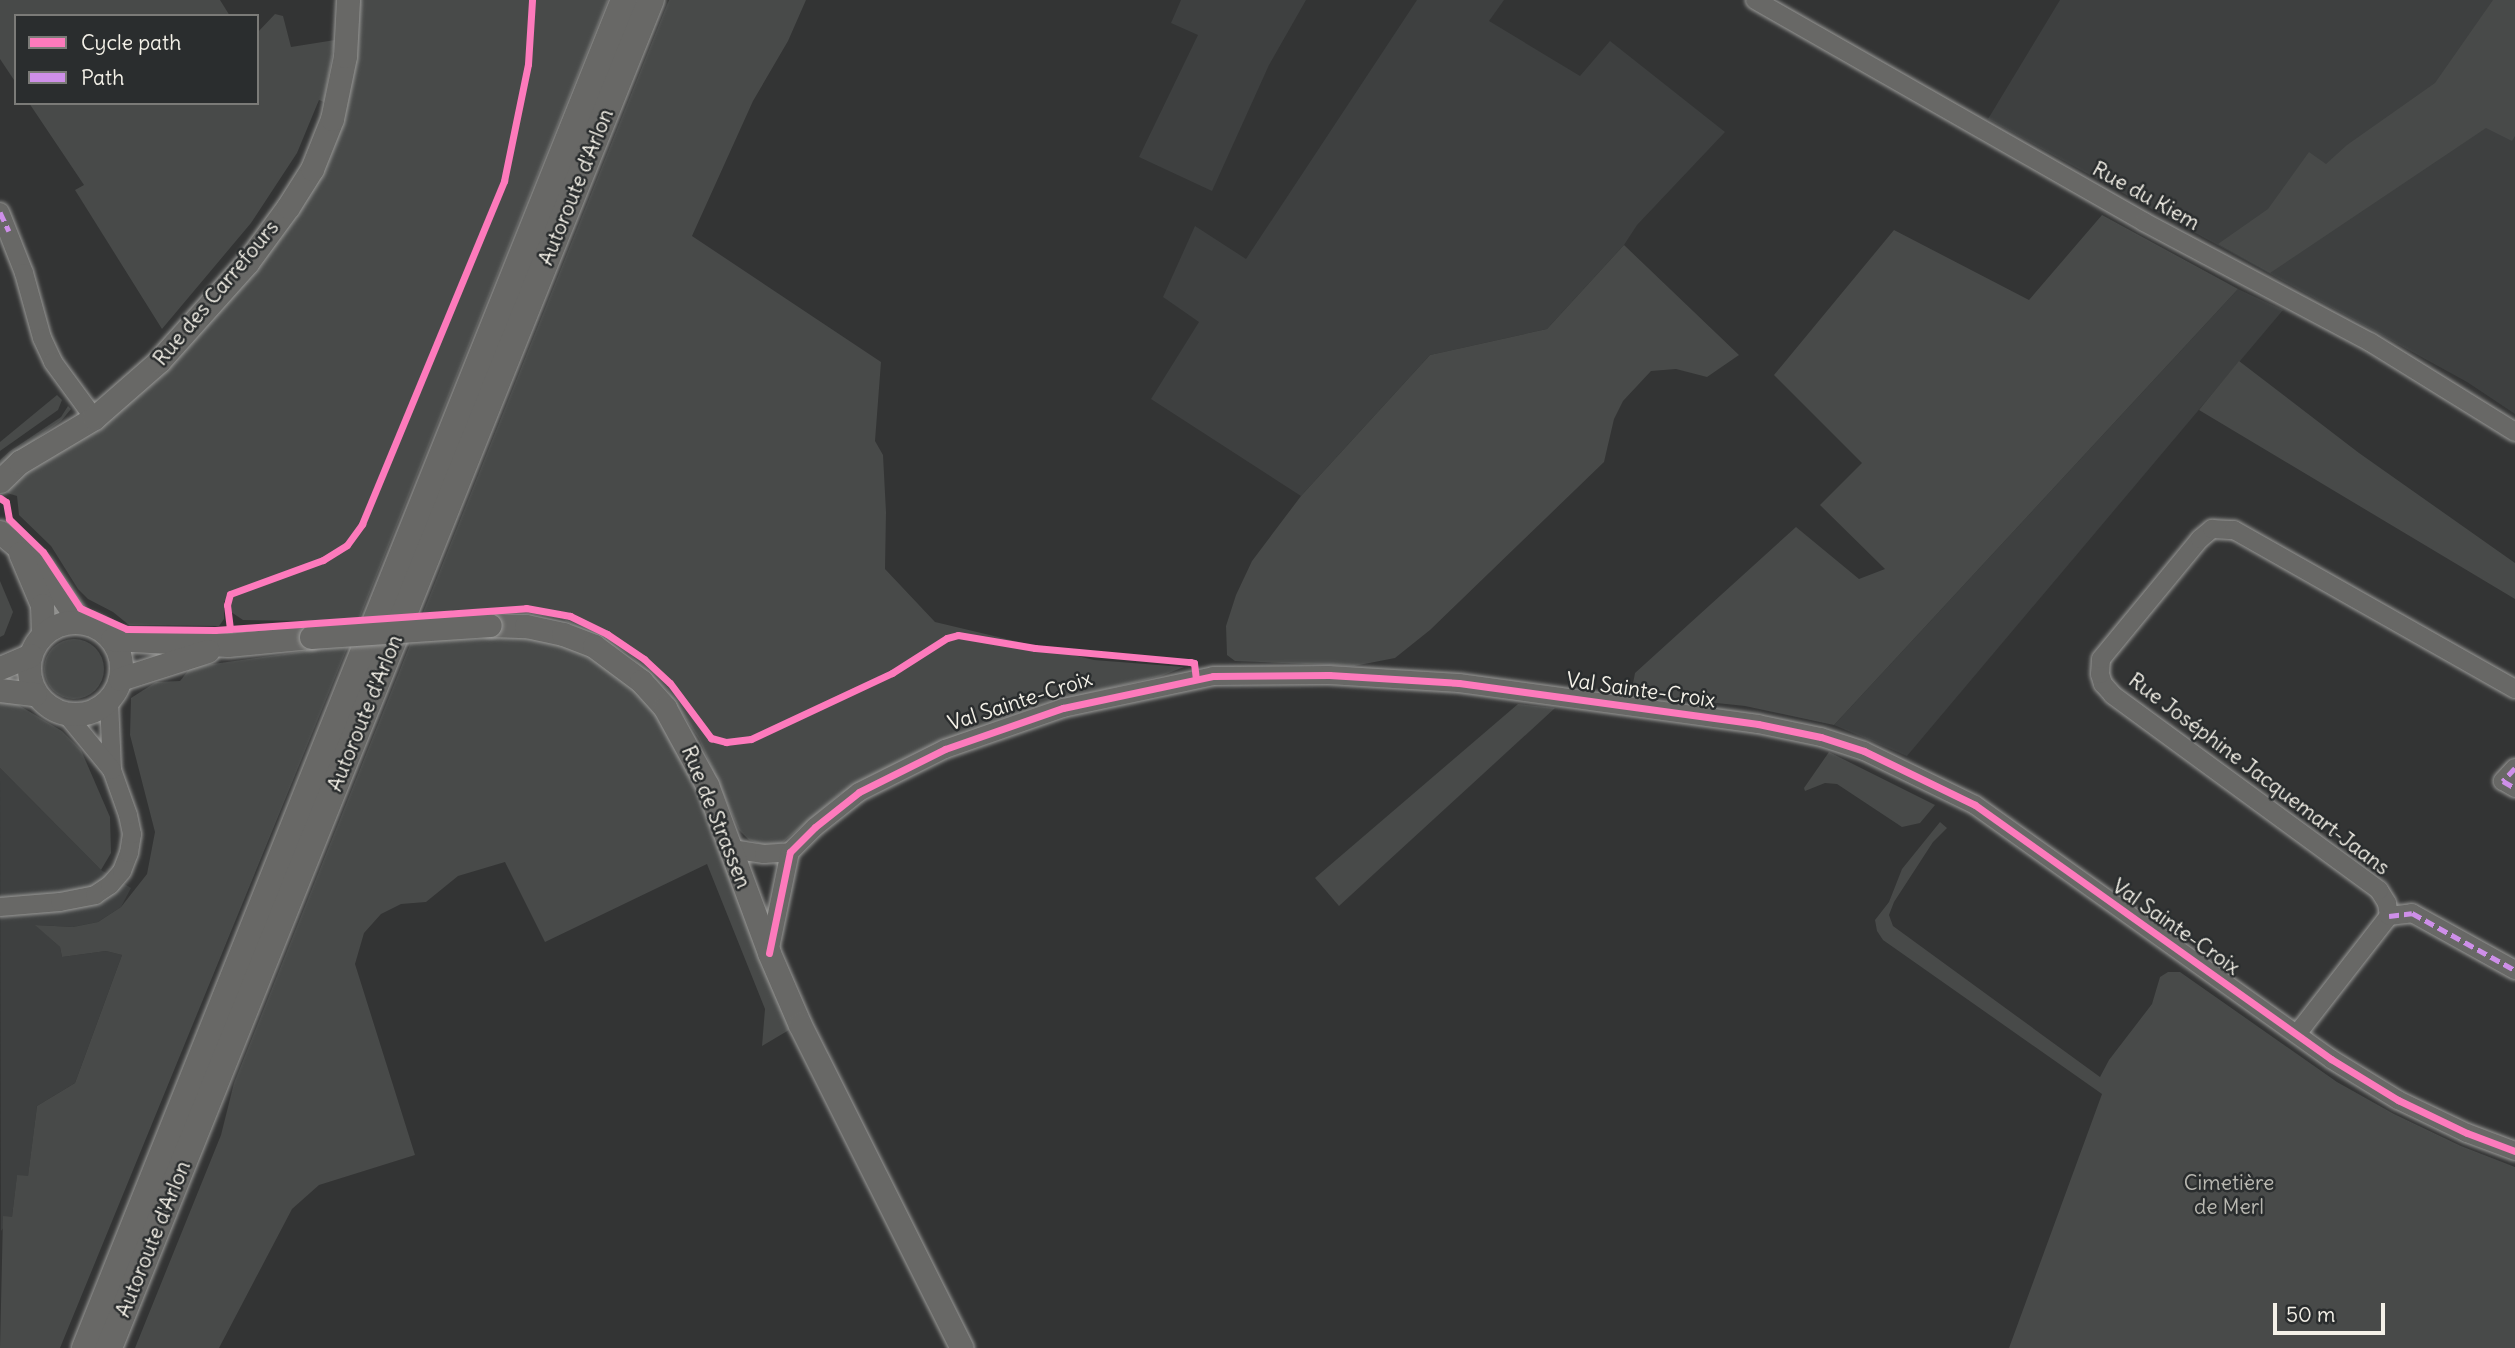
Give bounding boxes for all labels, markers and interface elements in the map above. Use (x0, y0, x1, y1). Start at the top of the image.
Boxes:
legend (14, 14, 259, 105)
text: Cycle path (81, 29, 181, 56)
text: Path (81, 64, 124, 91)
street label: Autoroute d'Arlon (533, 105, 619, 269)
street label: Rue du Kiem (2088, 156, 2204, 236)
street label: Rue des Carrefours (148, 215, 284, 371)
street label: Autoroute d'Arlon (322, 631, 408, 795)
street label: Val Sainte-Croix (945, 666, 1095, 736)
street label: Val Sainte-Croix (1565, 667, 1717, 713)
street label: Rue Joséphine Jacquemart-Jaans (2124, 668, 2394, 880)
street label: Rue de Strassen (676, 742, 756, 892)
street label: Val Sainte-Croix (2107, 874, 2245, 980)
street label: Autoroute d'Arlon (110, 1157, 196, 1321)
park label: Cimetière de Merl (2184, 1170, 2274, 1220)
scale bar (2277, 1288, 2389, 1332)
text: 50 m (2286, 1301, 2335, 1328)

